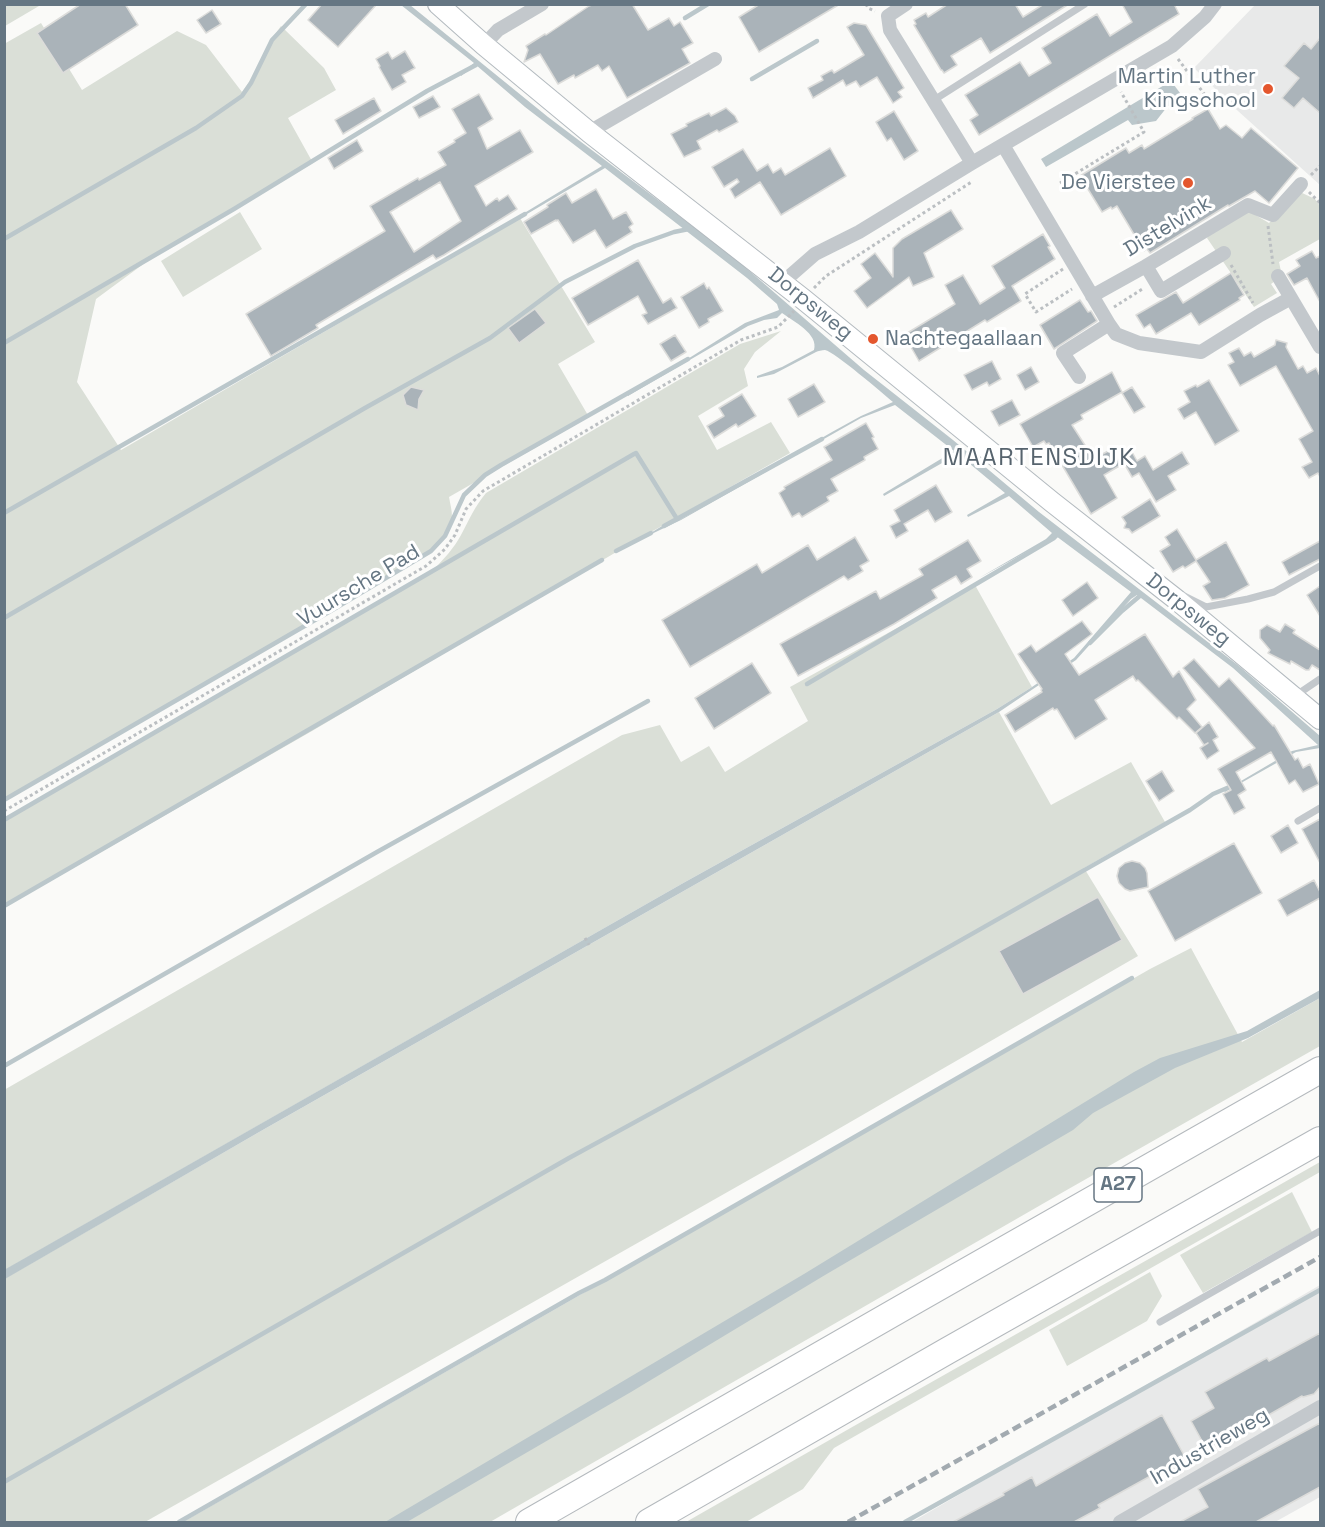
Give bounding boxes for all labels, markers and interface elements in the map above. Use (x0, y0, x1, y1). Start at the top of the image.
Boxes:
place label: Martin Luther Kingschool (1118, 64, 1256, 114)
marker: Martin Luther Kingschool (1261, 82, 1275, 96)
place label: De Vierstee (1061, 170, 1176, 196)
marker: De Vierstee (1181, 176, 1195, 190)
street label: Distelvink (1120, 191, 1216, 263)
street label: Dorpsweg (763, 262, 857, 346)
place label: Nachtegaallaan (885, 326, 1043, 352)
marker: Nachtegaallaan (866, 332, 880, 346)
district label: MAARTENSDIJK (943, 444, 1135, 472)
street label: Vuursche Pad (293, 540, 425, 632)
street label: Dorpsweg (1141, 568, 1235, 652)
road number: A27 (1094, 1168, 1142, 1202)
street label: Industrieweg (1146, 1403, 1274, 1491)

